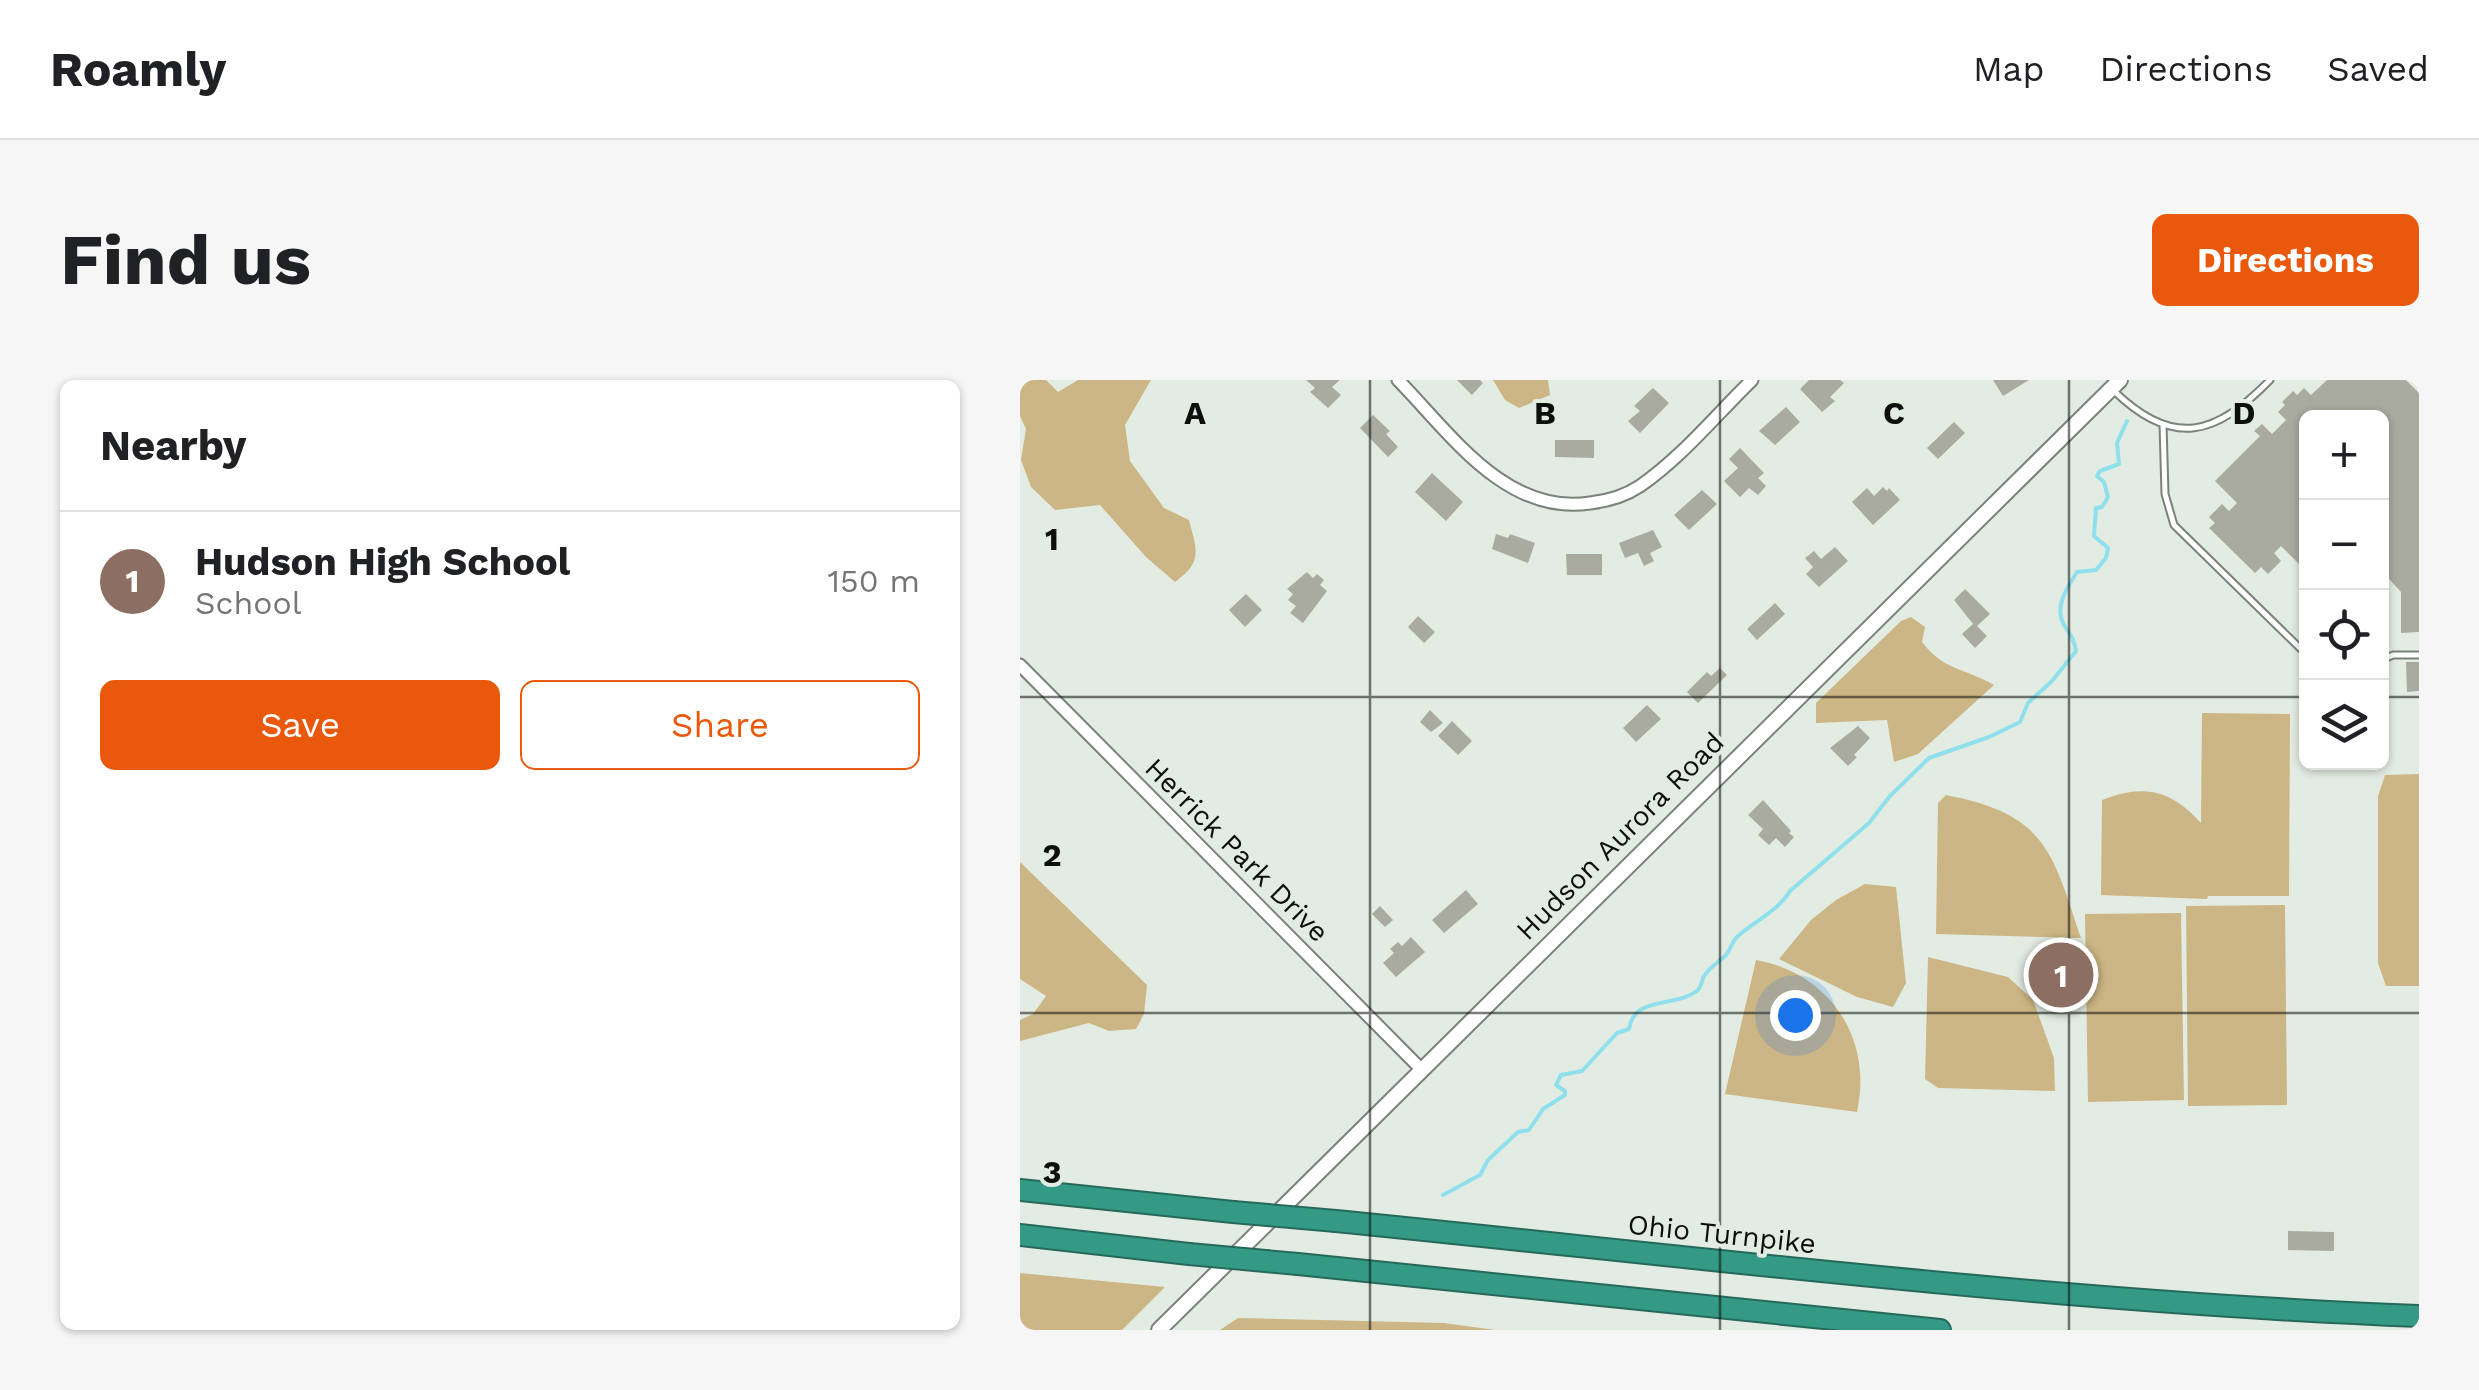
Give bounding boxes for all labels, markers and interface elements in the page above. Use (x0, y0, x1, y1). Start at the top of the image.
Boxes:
text: Roamly (50, 41, 226, 98)
text: Map (1973, 48, 2044, 90)
text: Directions (2099, 48, 2272, 90)
text: Saved (2327, 48, 2429, 90)
button: Directions (2152, 214, 2419, 306)
text: Find us (60, 219, 311, 301)
text: A (1184, 394, 1206, 432)
text: B (1534, 394, 1556, 432)
text: C (1883, 394, 1905, 432)
text: D (2233, 394, 2255, 432)
map controls (2299, 410, 2389, 770)
button: + (2299, 410, 2389, 500)
text: Nearby (100, 421, 247, 470)
button: − (2299, 500, 2389, 590)
text: 1 (1045, 520, 1059, 558)
text: Hudson High School (195, 540, 570, 584)
text: 1 (126, 562, 139, 600)
text: 150 m (828, 562, 920, 600)
text: School (195, 584, 301, 622)
button: locate (2299, 590, 2389, 680)
button: Save (100, 680, 500, 770)
button: Share (520, 680, 920, 770)
button: layers (2299, 680, 2389, 770)
street label: Hudson Aurora Road (1509, 725, 1731, 947)
street label: Herrick Park Drive (1138, 751, 1336, 949)
text: 2 (1042, 836, 1062, 874)
pin: 1 (2028, 938, 2094, 1012)
your location (1770, 990, 1821, 1041)
text: 3 (1043, 1153, 1061, 1191)
street label: Ohio Turnpike (1626, 1208, 1818, 1260)

